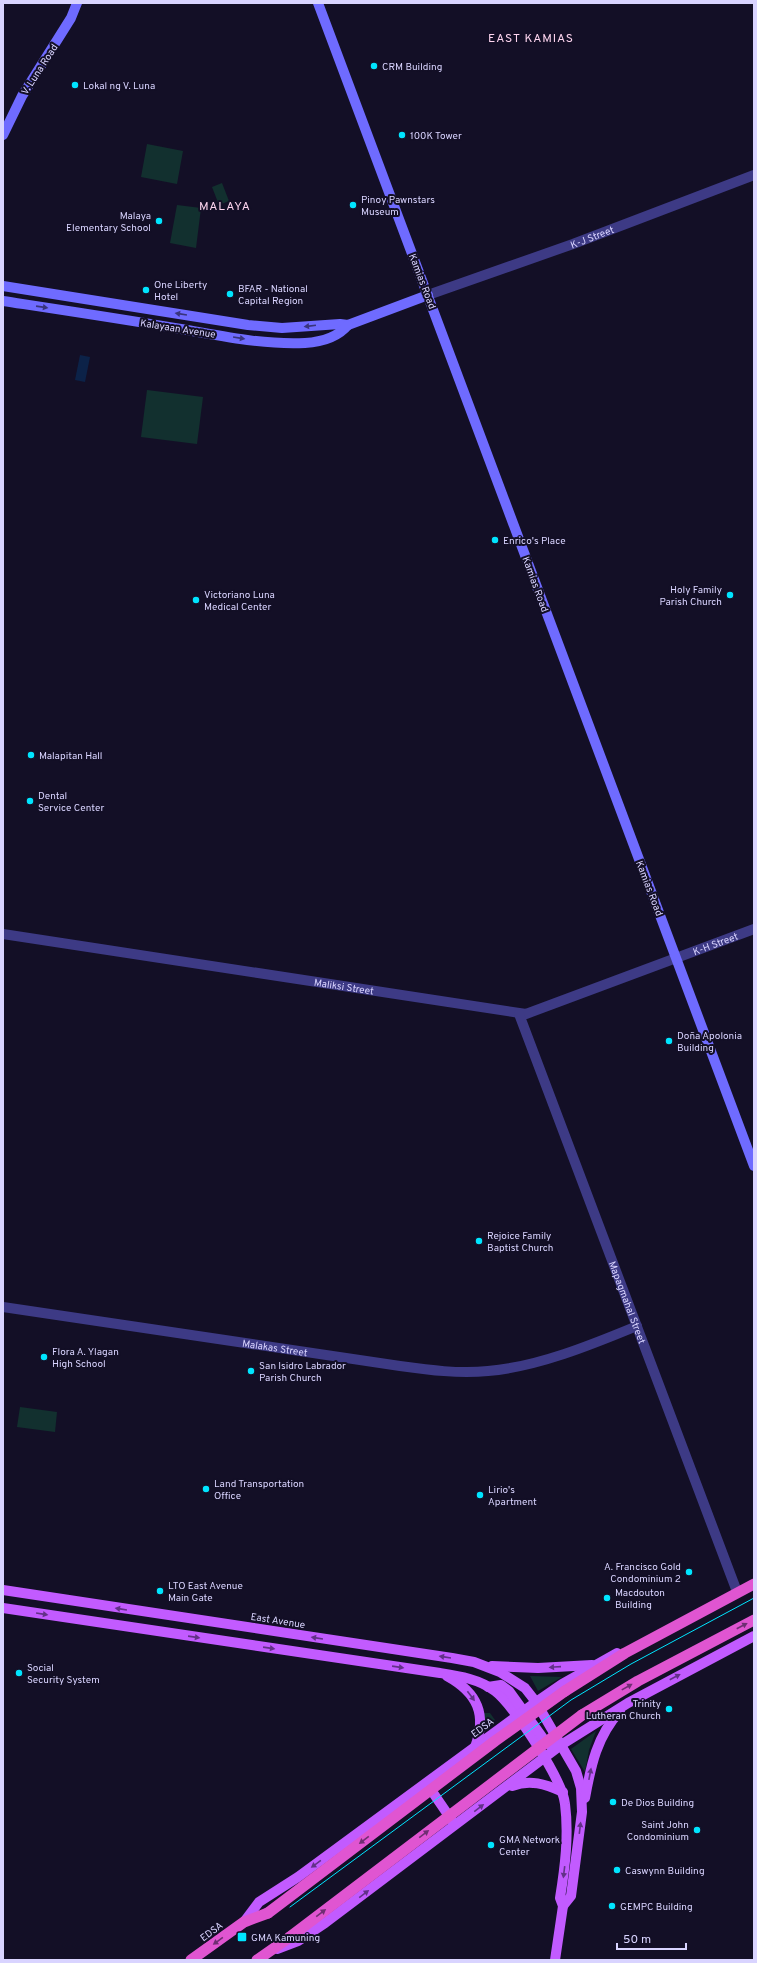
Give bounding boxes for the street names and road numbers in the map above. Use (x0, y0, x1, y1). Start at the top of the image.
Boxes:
street label: V. Luna Road (19, 42, 61, 98)
street label: K-J Street (569, 224, 616, 252)
street label: Kamias Road (405, 252, 438, 311)
street label: Kalayaan Avenue (139, 317, 216, 342)
street label: Kamias Road (519, 555, 551, 614)
street label: Kamias Road (632, 859, 665, 918)
street label: K-H Street (691, 930, 740, 959)
street label: Maliksi Street (313, 977, 375, 999)
street label: Mapagmahal Street (605, 1260, 648, 1346)
street label: Malakas Street (241, 1338, 309, 1360)
street label: East Avenue (250, 1611, 306, 1632)
street label: EDSA (469, 1715, 497, 1741)
street label: EDSA (198, 1919, 226, 1945)

